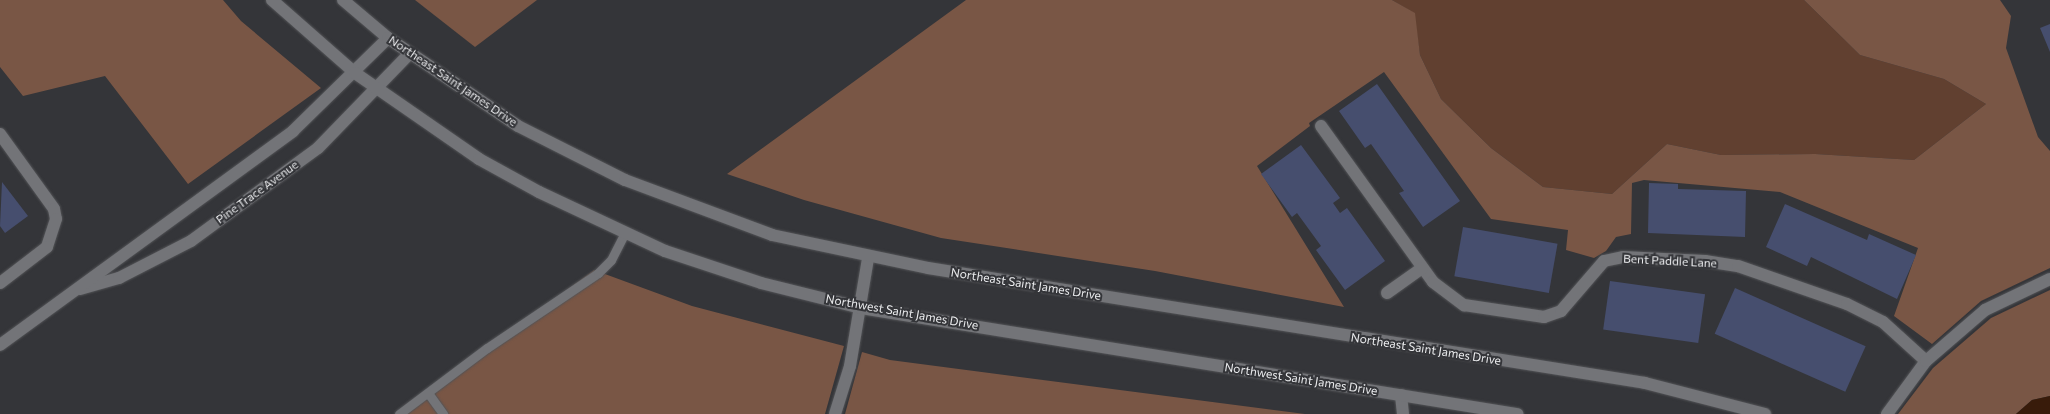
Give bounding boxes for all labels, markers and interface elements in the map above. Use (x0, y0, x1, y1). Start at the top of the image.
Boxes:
street label: Northeast Saint James Drive (386, 33, 520, 129)
street label: Pine Trace Avenue (213, 157, 301, 227)
street label: Bent Paddle Lane (1623, 251, 1717, 271)
street label: Northeast Saint James Drive (950, 265, 1102, 303)
street label: Northwest Saint James Drive (825, 291, 979, 333)
street label: Northeast Saint James Drive (1350, 330, 1502, 368)
street label: Northwest Saint James Drive (1223, 360, 1379, 398)

